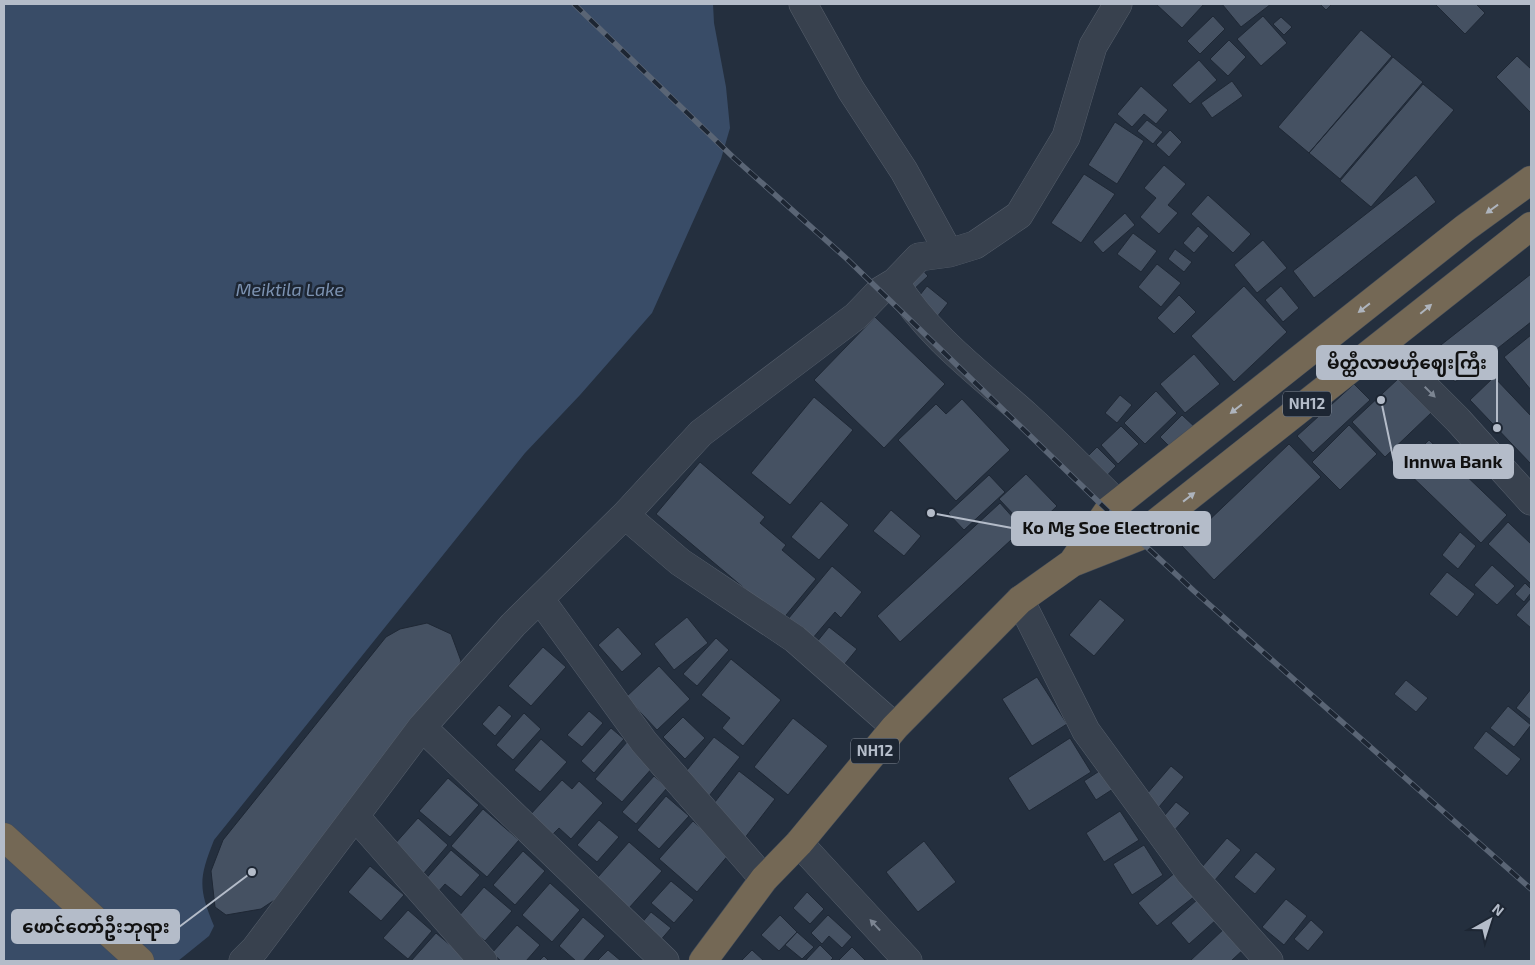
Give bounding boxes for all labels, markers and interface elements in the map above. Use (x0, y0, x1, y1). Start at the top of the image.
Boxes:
one-way arrow (1486, 203, 1499, 214)
water label: Meiktila Lake (236, 278, 345, 300)
one-way arrow (1358, 303, 1371, 314)
one-way arrow (1420, 304, 1432, 315)
callout: မိတ္ထီလာဗဟိုဈေးကြီး (1317, 346, 1497, 379)
text: မိတ္ထီလာဗဟိုဈေးကြီး (1327, 351, 1487, 377)
one-way arrow (1424, 385, 1436, 397)
road number: NH12 (1283, 392, 1331, 416)
one-way arrow (1230, 404, 1243, 415)
callout: Innwa Bank (1394, 445, 1513, 478)
text: Innwa Bank (1404, 450, 1502, 472)
one-way arrow (1182, 492, 1196, 502)
callout: Ko Mg Soe Electronic (1012, 512, 1210, 545)
text: Ko Mg Soe Electronic (1022, 516, 1200, 538)
road number: NH12 (851, 738, 899, 764)
north arrow (1465, 895, 1515, 945)
text: N (1489, 900, 1508, 919)
callout: ဖောင်တော်ဦးဘုရား (12, 910, 179, 943)
text: ဖောင်တော်ဦးဘုရား (22, 915, 170, 941)
one-way arrow (869, 920, 881, 932)

